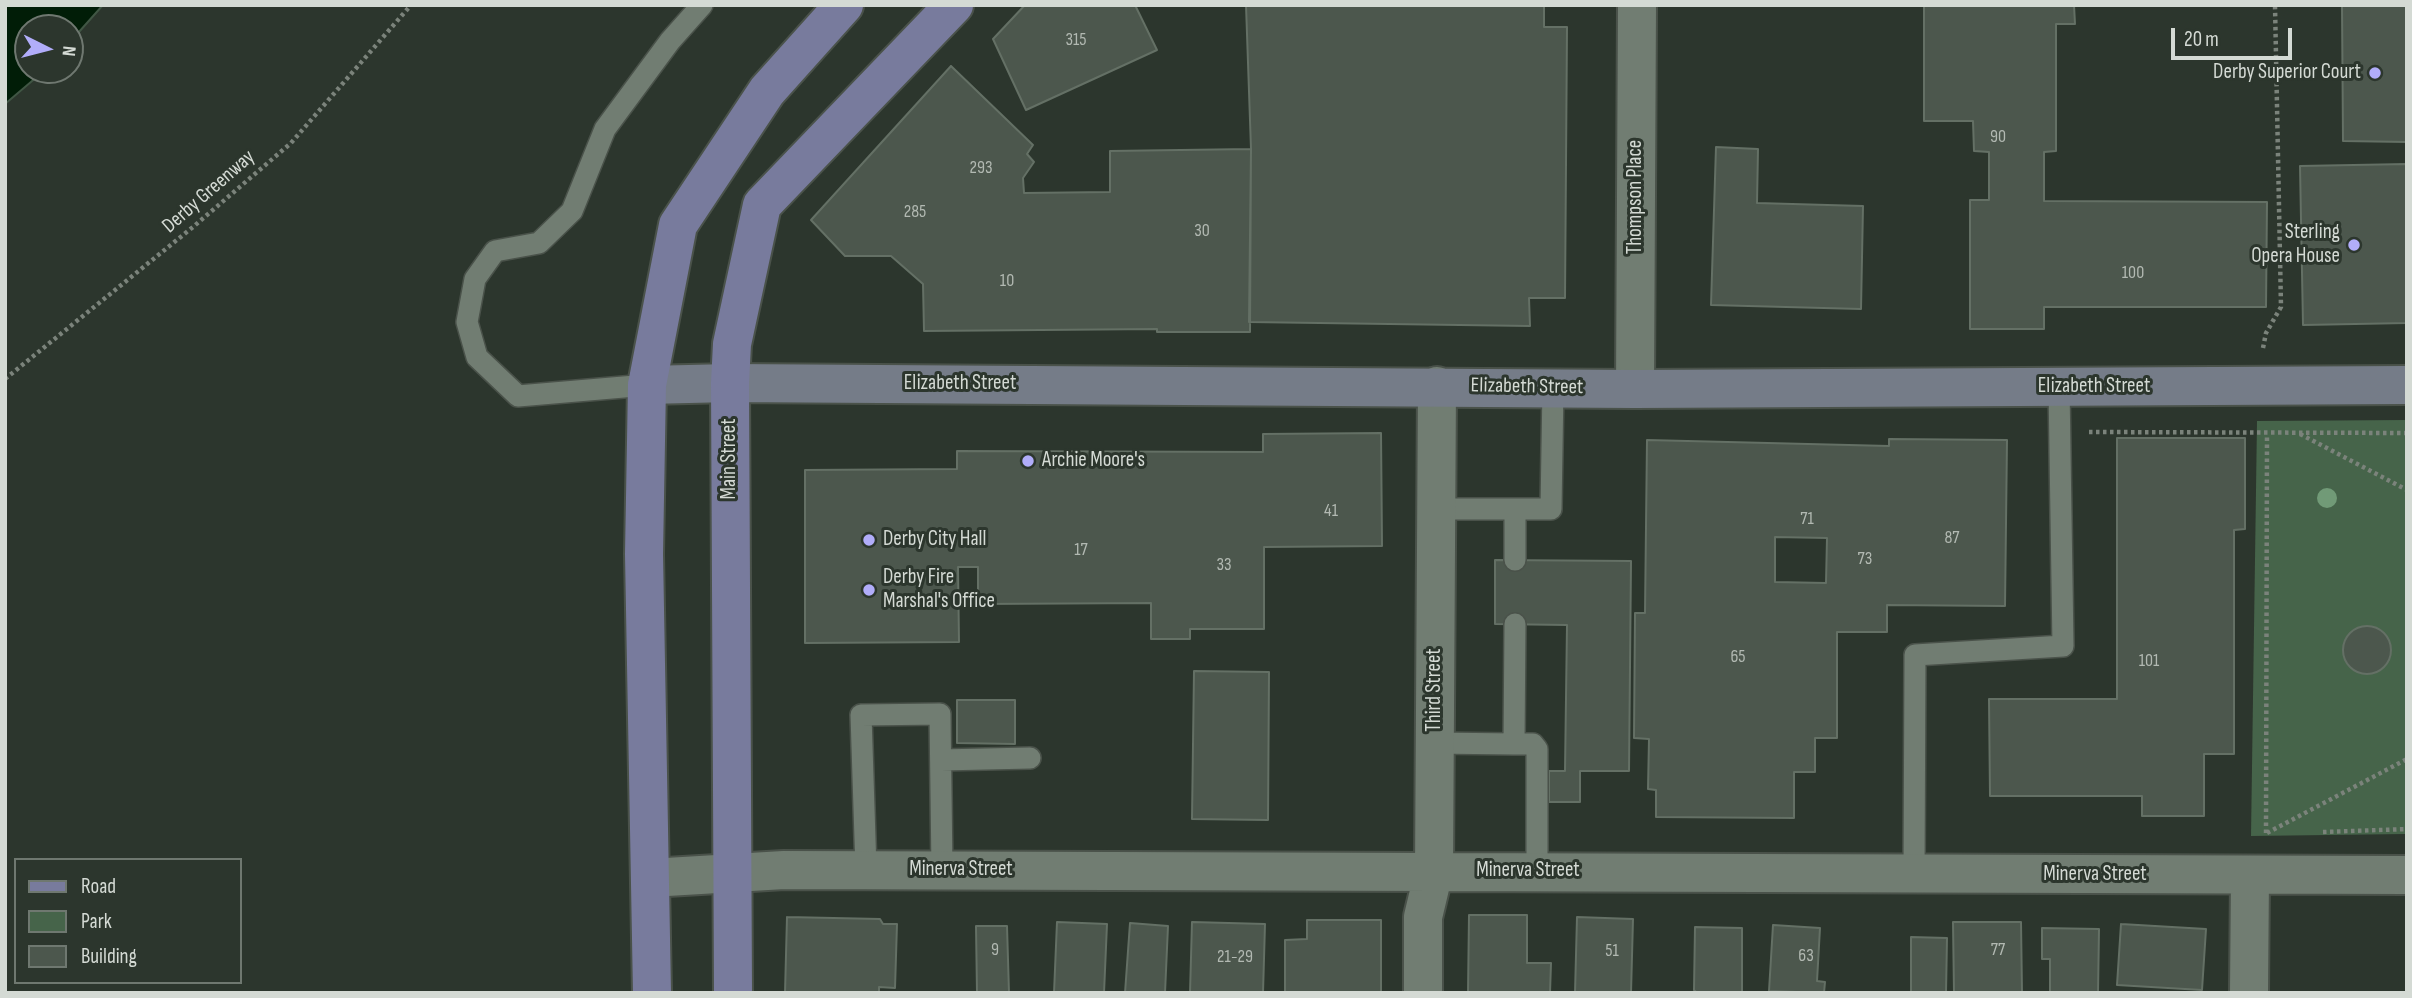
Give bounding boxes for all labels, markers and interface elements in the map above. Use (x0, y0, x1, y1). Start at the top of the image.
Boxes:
north arrow (14, 14, 84, 84)
scale bar (2174, 14, 2295, 58)
text: 20 m (2184, 27, 2219, 52)
house number: 315 (1065, 29, 1087, 51)
text: N (56, 45, 80, 57)
place label: Derby Superior Court (2213, 60, 2361, 86)
marker: Derby Superior Court (2367, 65, 2383, 81)
house number: 90 (1990, 126, 2006, 148)
street label: Thompson Place (1623, 140, 1649, 254)
street label: Derby Greenway (158, 145, 260, 239)
house number: 293 (970, 157, 992, 179)
house number: 285 (904, 201, 926, 223)
house number: 30 (1194, 220, 1210, 242)
place label: Sterling Opera House (2251, 220, 2340, 270)
marker: Sterling Opera House (2346, 237, 2362, 253)
house number: 100 (2122, 262, 2144, 284)
house number: 10 (1000, 270, 1014, 292)
street label: Elizabeth Street (904, 371, 1016, 397)
street label: Elizabeth Street (1470, 373, 1584, 401)
street label: Elizabeth Street (2038, 374, 2150, 400)
street label: Main Street (717, 418, 743, 500)
place label: Archie Moore's (1042, 448, 1145, 474)
marker: Archie Moore's (1020, 453, 1036, 469)
house number: 41 (1324, 500, 1338, 522)
house number: 71 (1800, 508, 1814, 530)
place label: Derby City Hall (883, 527, 986, 553)
house number: 87 (1944, 527, 1960, 549)
marker: Derby City Hall (861, 532, 877, 548)
house number: 17 (1074, 539, 1088, 561)
house number: 73 (1858, 548, 1872, 570)
house number: 33 (1216, 554, 1232, 576)
place label: Derby Fire Marshal's Office (883, 565, 995, 615)
marker: Derby Fire Marshal's Office (861, 582, 877, 598)
house number: 65 (1730, 646, 1746, 668)
street label: Third Street (1422, 648, 1448, 732)
house number: 101 (2139, 650, 2159, 672)
street label: Minerva Street (909, 857, 1013, 883)
legend (14, 858, 242, 984)
street label: Minerva Street (1476, 858, 1580, 884)
street label: Minerva Street (2043, 862, 2147, 888)
text: Road (81, 874, 116, 899)
text: Park (81, 909, 112, 934)
house number: 9 (991, 939, 999, 961)
house number: 77 (1991, 939, 2005, 961)
house number: 51 (1605, 940, 1619, 962)
text: Building (81, 944, 137, 969)
house number: 63 (1798, 945, 1814, 967)
house number: 21-29 (1217, 946, 1253, 968)

